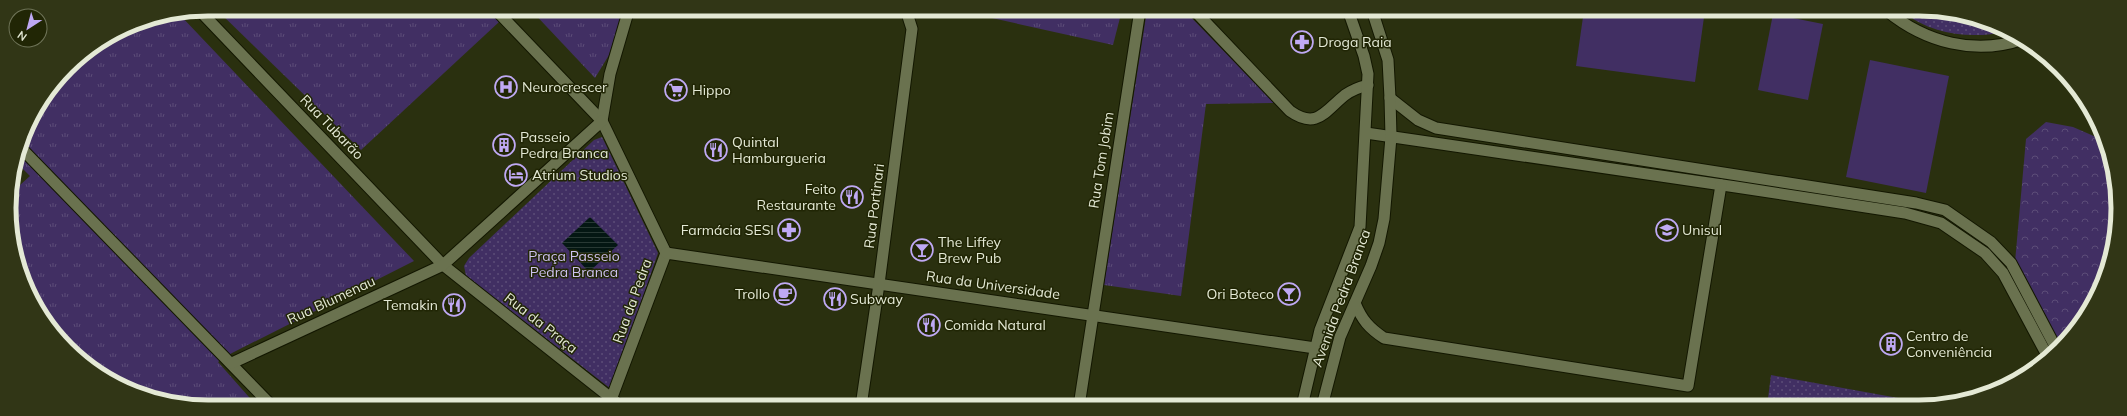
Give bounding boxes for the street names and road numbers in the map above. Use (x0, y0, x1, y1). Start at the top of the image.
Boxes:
street label: Rua Tubarão (296, 91, 368, 163)
street label: Rua Tom Jobim (1084, 110, 1118, 210)
street label: Rua Portinari (860, 163, 888, 249)
street label: Avenida Pedra Branca (1308, 227, 1374, 369)
street label: Rua da Pedra (608, 256, 656, 346)
street label: Rua da Universidade (925, 267, 1061, 303)
street label: Rua Blumenau (284, 272, 378, 328)
street label: Rua da Praça (501, 289, 581, 357)

